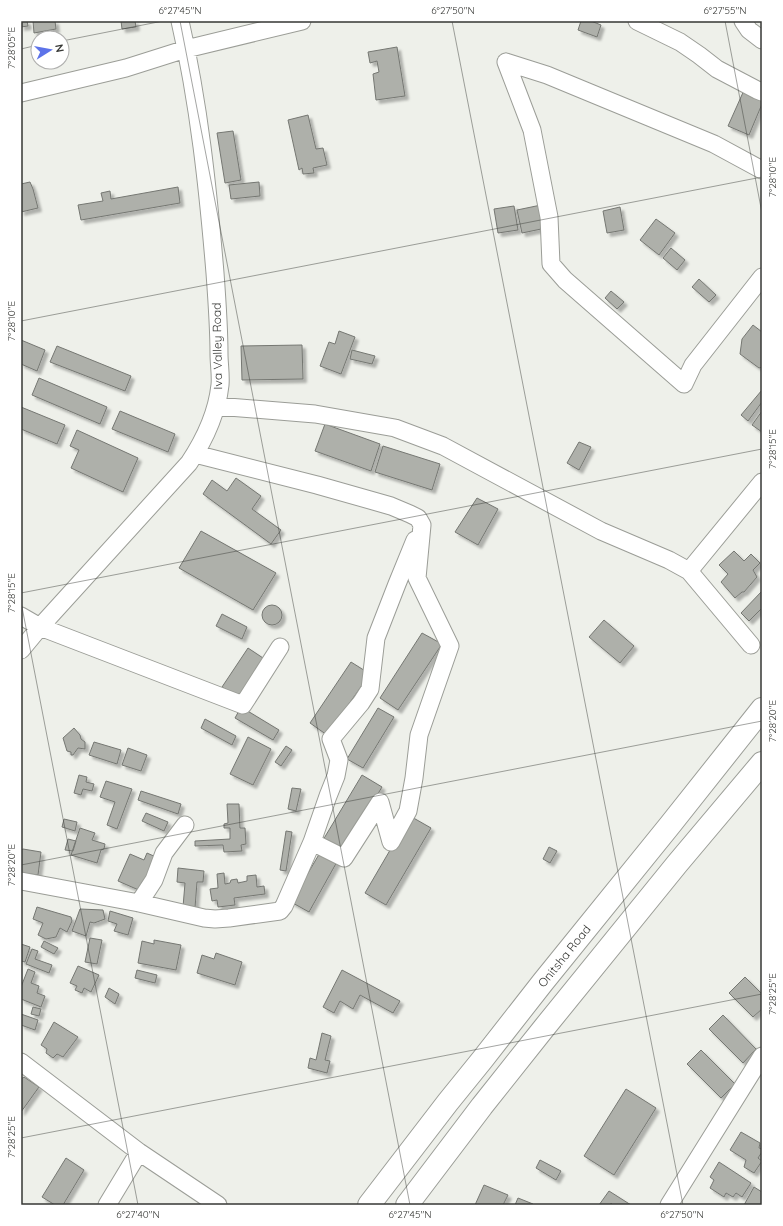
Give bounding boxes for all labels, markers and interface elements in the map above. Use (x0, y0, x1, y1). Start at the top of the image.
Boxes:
text: 6°27'45"N (158, 4, 202, 17)
text: 6°27'50"N (431, 4, 475, 17)
text: 6°27'55"N (703, 4, 747, 17)
text: 7°28'05"E (5, 27, 18, 69)
north arrow (30, 30, 70, 70)
text: N (52, 43, 67, 53)
text: 7°28'10"E (766, 156, 779, 197)
text: 7°28'10"E (5, 300, 18, 341)
street label: Iva Valley Road (209, 302, 225, 390)
text: 7°28'15"E (766, 429, 779, 469)
text: 7°28'15"E (5, 573, 18, 613)
text: 7°28'20"E (766, 700, 779, 742)
text: 7°28'20"E (5, 844, 18, 886)
street label: Onitsha Road (534, 922, 594, 990)
text: 7°28'25"E (766, 973, 779, 1015)
text: 7°28'25"E (5, 1116, 18, 1158)
text: 6°27'40"N (116, 1208, 160, 1221)
text: 6°27'45"N (388, 1208, 432, 1221)
text: 6°27'50"N (660, 1208, 704, 1221)

